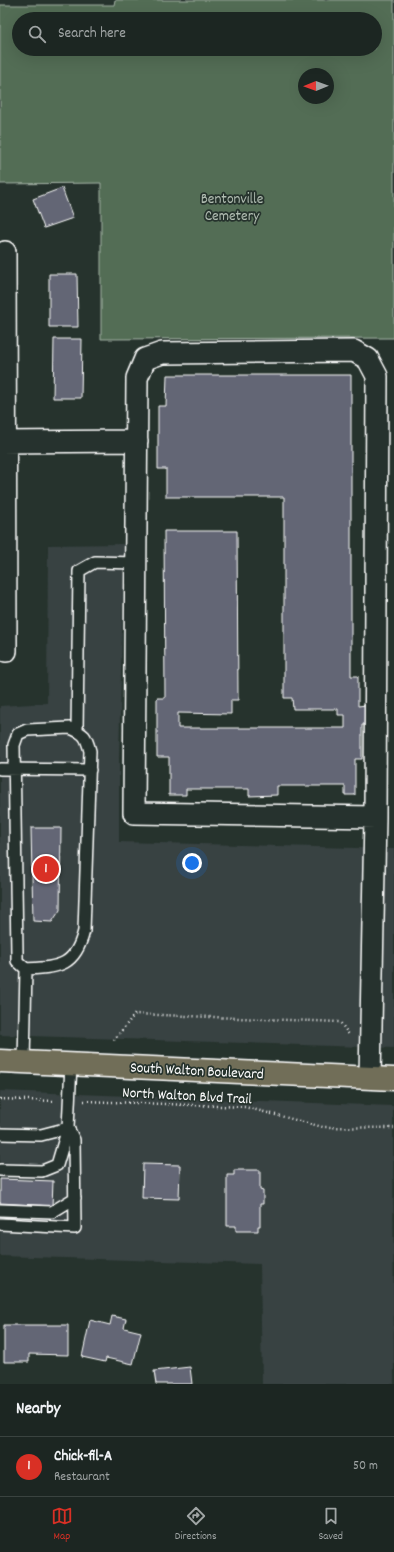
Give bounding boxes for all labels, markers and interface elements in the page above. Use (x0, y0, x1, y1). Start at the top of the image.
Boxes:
search box (12, 12, 382, 56)
icon: search (26, 23, 48, 45)
text: Search here (58, 23, 126, 45)
north arrow (298, 68, 334, 104)
park label: Bentonville Cemetery (201, 189, 264, 228)
your location (182, 853, 202, 873)
pin: 1 (33, 854, 59, 884)
street label: South Walton Boulevard (130, 1058, 264, 1086)
street label: North Walton Blvd Trail (122, 1083, 253, 1111)
text: Nearby (16, 1398, 60, 1422)
text: Chick-fil-A (54, 1446, 112, 1468)
text: 1 (28, 1457, 30, 1476)
text: 50 m (353, 1457, 378, 1476)
text: Restaurant (54, 1468, 110, 1487)
tab: Map (51, 1505, 73, 1545)
tab: Directions (175, 1505, 217, 1545)
tab: Saved (318, 1505, 343, 1545)

